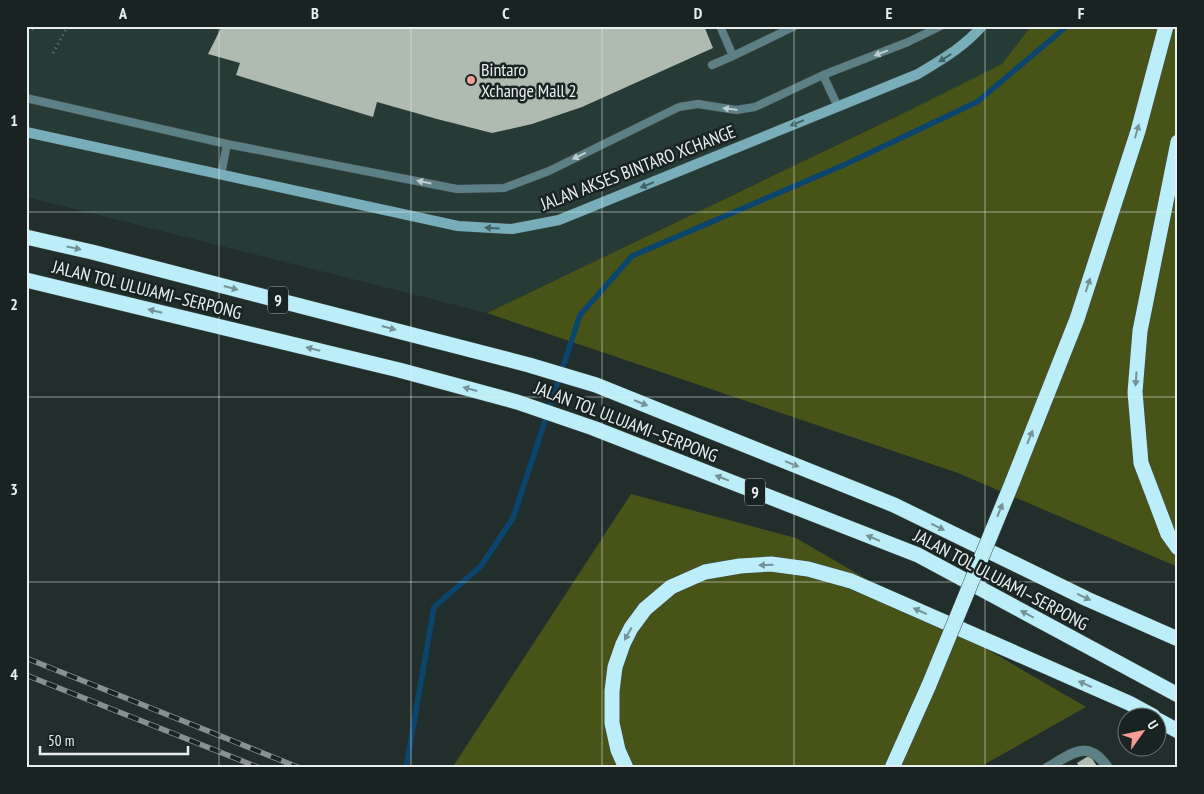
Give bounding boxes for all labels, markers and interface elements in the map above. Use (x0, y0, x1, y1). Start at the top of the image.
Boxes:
text: A (118, 3, 128, 23)
text: B (311, 3, 319, 23)
text: C (502, 3, 510, 23)
text: D (694, 3, 703, 23)
text: E (886, 3, 893, 23)
text: F (1078, 3, 1085, 23)
one-way arrow (874, 49, 888, 57)
one-way arrow (939, 53, 952, 62)
place label: Bintaro Xchange Mall 2 (481, 58, 577, 102)
marker: Bintaro Xchange Mall 2 (465, 74, 477, 86)
one-way arrow (721, 105, 737, 113)
text: 1 (10, 110, 18, 130)
street label: JALAN AKSES BINTARO XCHANGE (536, 120, 739, 216)
one-way arrow (790, 120, 804, 128)
one-way arrow (1134, 123, 1142, 138)
one-way arrow (572, 152, 587, 160)
one-way arrow (416, 178, 432, 186)
one-way arrow (640, 181, 654, 189)
one-way arrow (484, 223, 500, 231)
one-way arrow (66, 244, 81, 252)
street label: JALAN TOL ULUJAMI–SERPONG (49, 255, 244, 324)
one-way arrow (1084, 278, 1092, 293)
one-way arrow (224, 284, 239, 292)
road number: 9 (268, 286, 288, 314)
text: 2 (10, 294, 18, 314)
one-way arrow (147, 307, 162, 315)
one-way arrow (381, 325, 396, 333)
one-way arrow (305, 345, 320, 353)
one-way arrow (1132, 372, 1140, 388)
street label: JALAN TOL ULUJAMI–SERPONG (530, 376, 721, 467)
one-way arrow (463, 385, 478, 393)
one-way arrow (634, 399, 649, 407)
one-way arrow (1026, 430, 1034, 444)
one-way arrow (785, 460, 800, 468)
one-way arrow (714, 474, 729, 481)
road number: 9 (745, 478, 765, 506)
text: 3 (10, 479, 18, 499)
one-way arrow (997, 503, 1005, 518)
street label: JALAN TOL ULUJAMI–SERPONG (909, 523, 1093, 635)
one-way arrow (931, 523, 945, 531)
one-way arrow (866, 533, 880, 541)
one-way arrow (757, 561, 773, 569)
one-way arrow (1077, 594, 1091, 602)
one-way arrow (913, 607, 927, 615)
one-way arrow (1020, 610, 1034, 618)
one-way arrow (624, 627, 633, 641)
text: 4 (10, 664, 18, 684)
one-way arrow (1078, 679, 1092, 687)
north arrow (1116, 706, 1166, 756)
text: U (1143, 717, 1162, 733)
scale bar (40, 724, 188, 756)
text: 50 m (48, 731, 74, 750)

